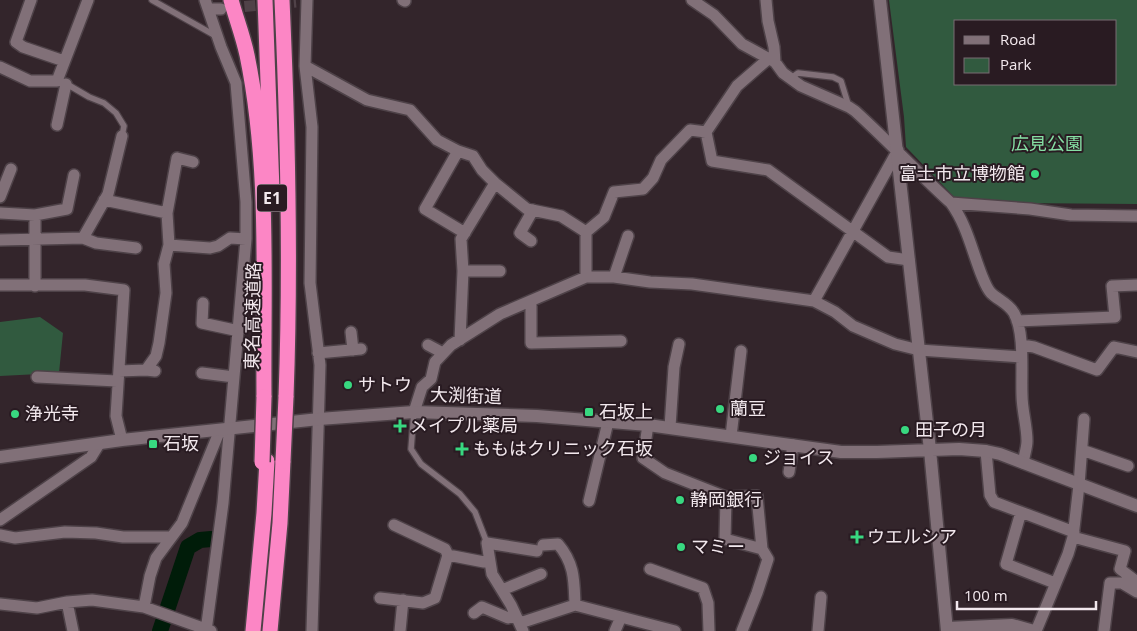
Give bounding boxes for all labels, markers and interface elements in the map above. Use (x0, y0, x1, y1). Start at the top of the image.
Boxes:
legend (954, 20, 1117, 85)
text: Road (1000, 29, 1036, 49)
text: Park (1000, 54, 1031, 74)
park label: 広見公園 (1011, 131, 1083, 155)
place label: 富士市立博物館 (899, 161, 1025, 185)
marker: 富士市立博物館 (1029, 168, 1041, 180)
road number: E1 (257, 184, 287, 212)
street label: 東名高速道路 (239, 262, 265, 370)
place label: サトウ (358, 372, 412, 396)
marker: サトウ (342, 379, 354, 391)
street label: 大渕街道 (430, 382, 502, 408)
place label: 蘭豆 (730, 396, 766, 420)
place label: 石坂上 (599, 399, 653, 423)
place label: 浄光寺 (25, 401, 79, 425)
marker: 蘭豆 (714, 403, 726, 415)
marker: 石坂上 (583, 406, 595, 418)
marker: 浄光寺 (9, 408, 21, 420)
place label: メイプル薬局 (410, 413, 518, 437)
place label: 田子の月 (915, 417, 987, 441)
marker: メイプル薬局 (394, 420, 406, 432)
marker: 田子の月 (899, 424, 911, 436)
place label: 石坂 (163, 431, 199, 455)
place label: ももはクリニック石坂 (473, 436, 653, 460)
marker: 石坂 (147, 438, 159, 450)
marker: ももはクリニック石坂 (455, 442, 469, 456)
place label: ジョイス (763, 445, 834, 469)
marker: ジョイス (747, 452, 759, 464)
place label: 静岡銀行 (690, 487, 762, 511)
marker: 静岡銀行 (674, 494, 686, 506)
place label: ウエルシア (867, 524, 957, 548)
marker: ウエルシア (851, 531, 863, 543)
place label: マミー (691, 534, 745, 558)
marker: マミー (675, 541, 687, 553)
scale bar (957, 578, 1096, 610)
text: 100 m (964, 585, 1008, 605)

